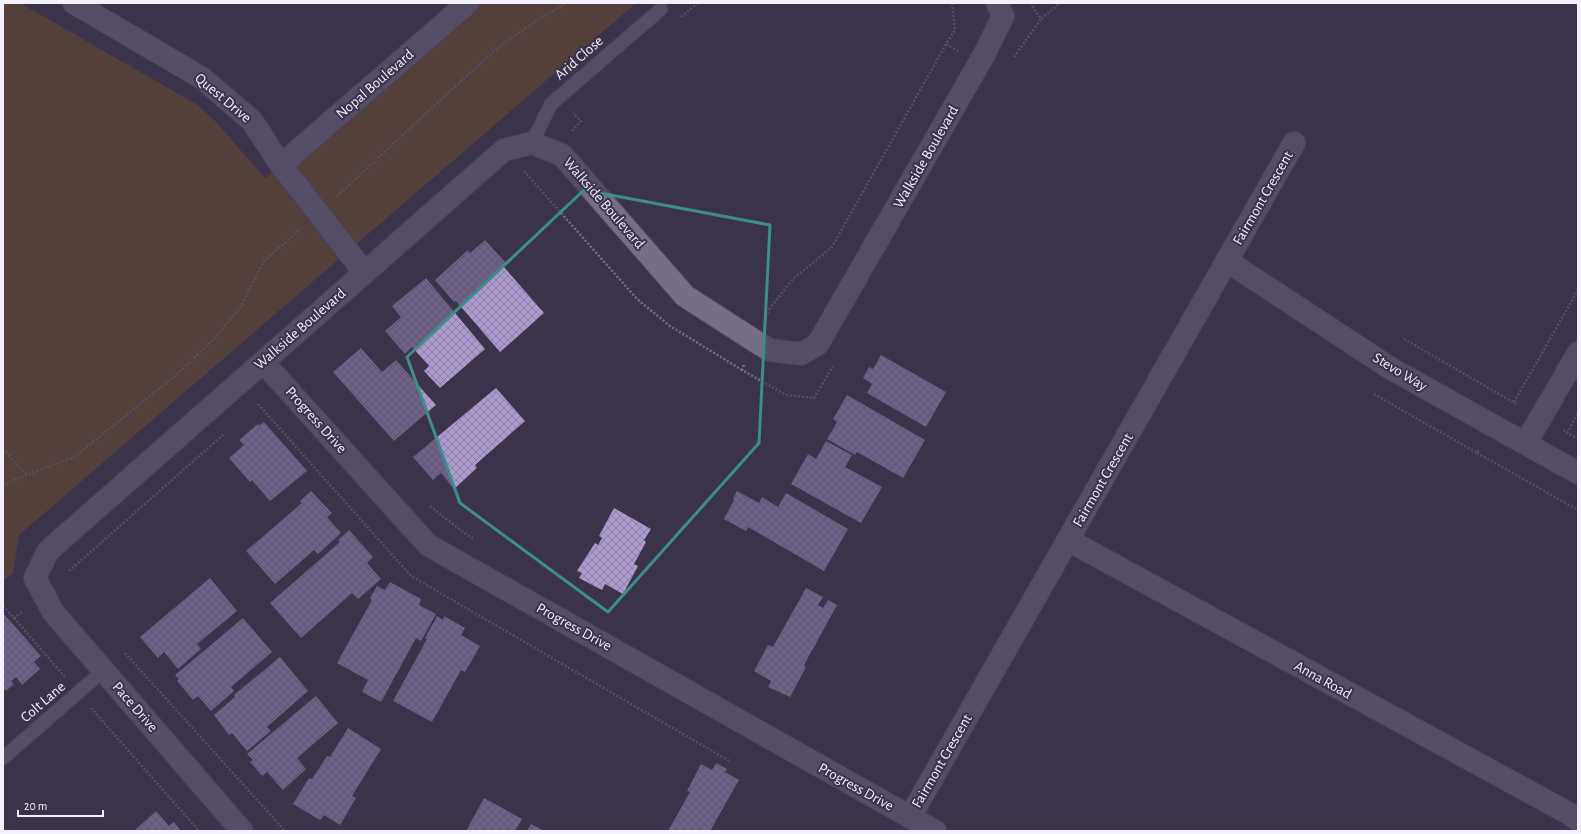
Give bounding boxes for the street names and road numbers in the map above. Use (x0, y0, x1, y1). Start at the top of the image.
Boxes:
street label: Arid Close (552, 33, 606, 83)
street label: Nopal Boulevard (333, 46, 417, 122)
street label: Quest Drive (192, 70, 254, 126)
street label: Walkside Boulevard (891, 103, 961, 211)
street label: Fairmont Crescent (1230, 148, 1296, 248)
street label: Walkside Boulevard (560, 155, 648, 252)
street label: Walkside Boulevard (252, 285, 349, 373)
street label: Stevo Way (1370, 350, 1430, 394)
street label: Progress Drive (282, 384, 350, 456)
street label: Fairmont Crescent (1070, 430, 1136, 530)
street label: Progress Drive (534, 600, 614, 654)
street label: Anna Road (1292, 658, 1354, 702)
street label: Colt Lane (18, 679, 68, 725)
street label: Pace Drive (109, 679, 161, 735)
street label: Fairmont Crescent (909, 711, 975, 811)
street label: Progress Drive (816, 760, 896, 814)

